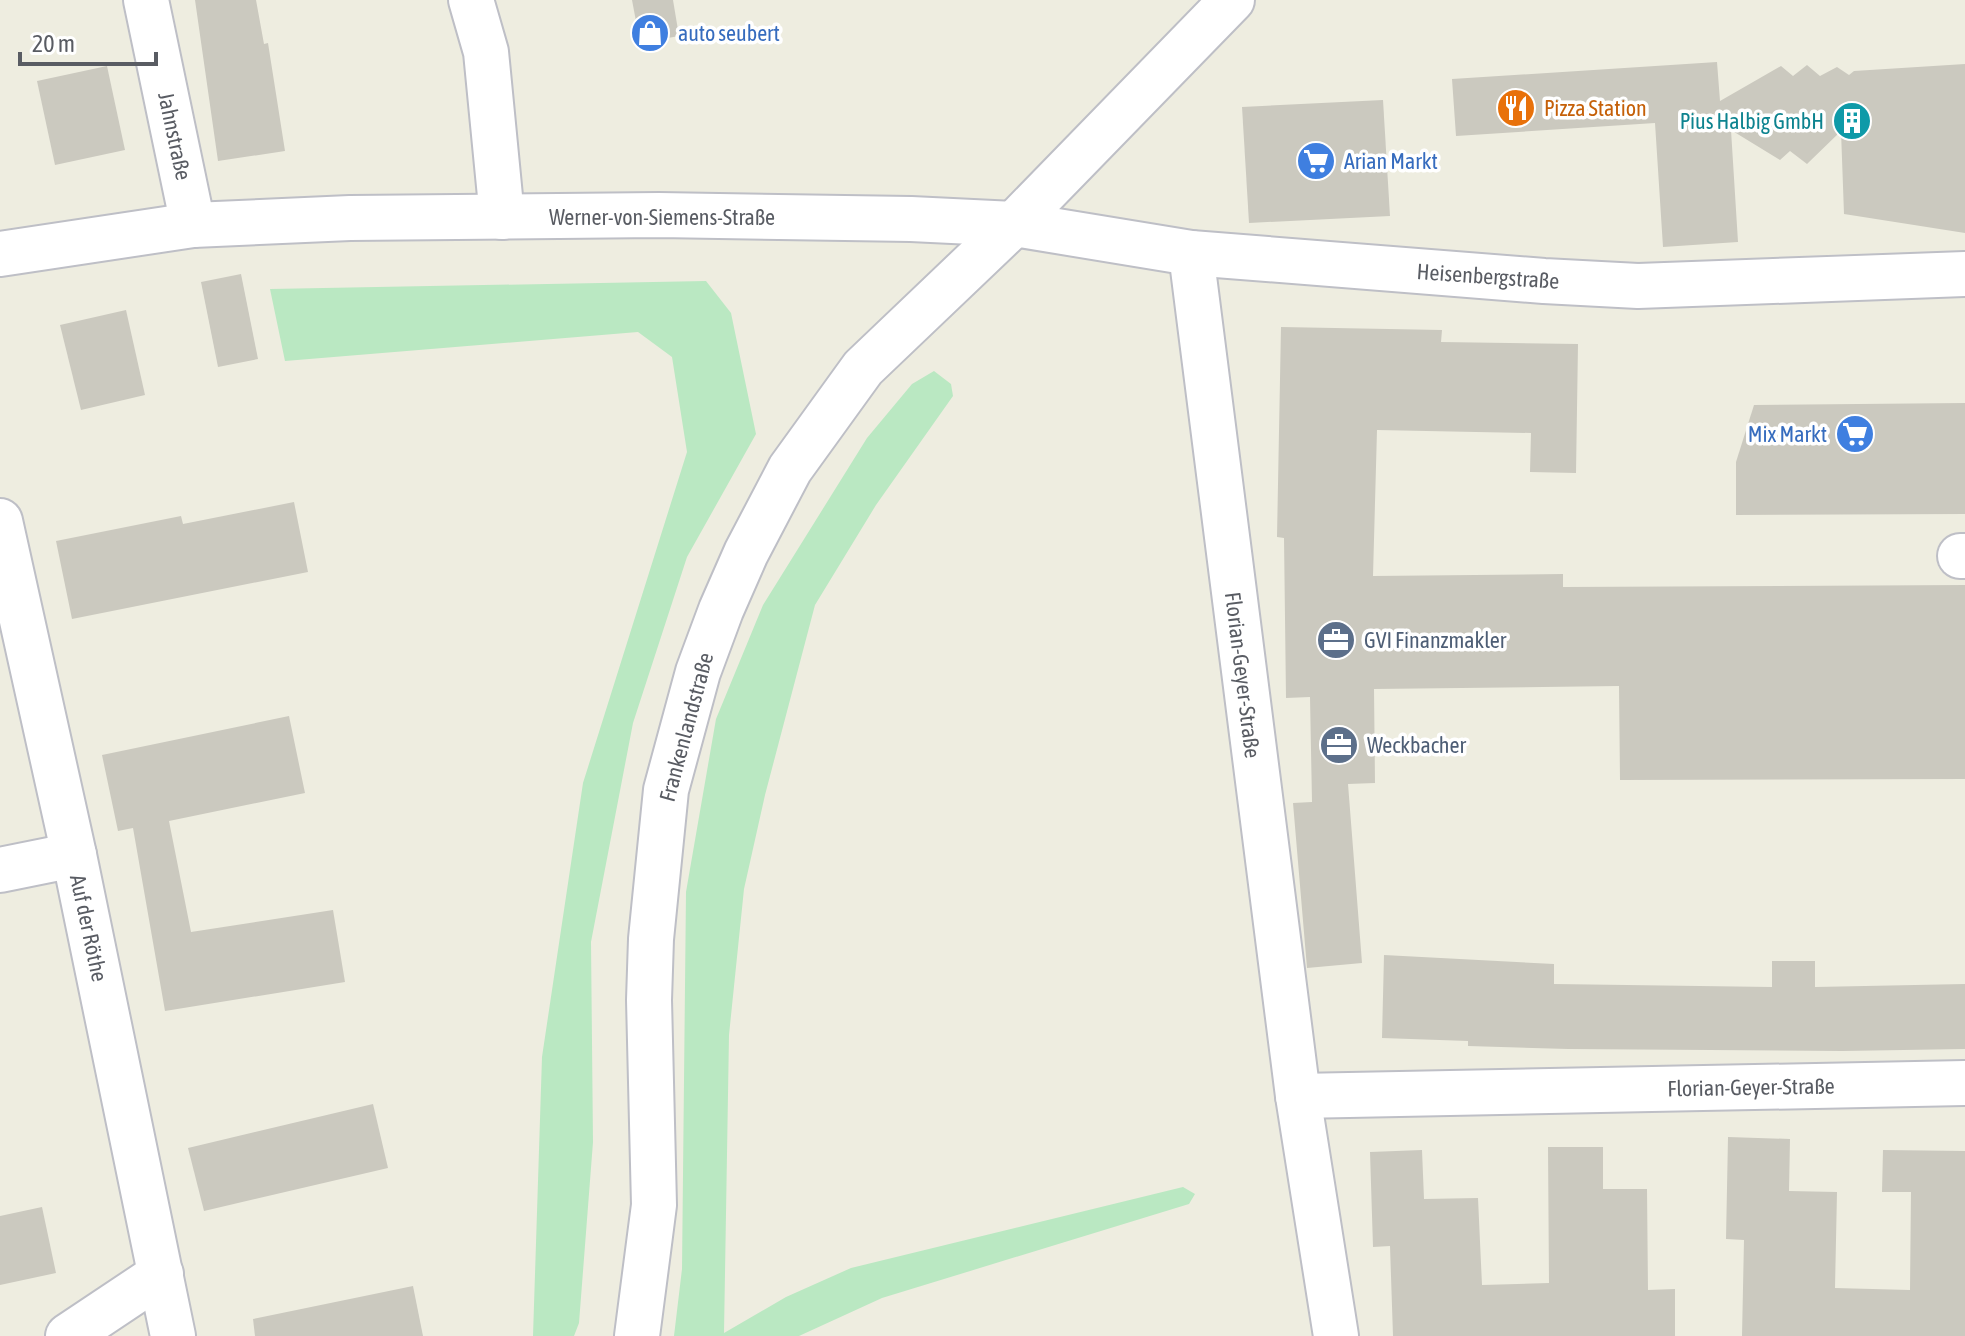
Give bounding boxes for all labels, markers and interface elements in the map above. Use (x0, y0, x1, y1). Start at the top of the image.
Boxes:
shop icon: auto seubert (629, 12, 671, 54)
scale bar (20, 16, 156, 66)
place label: auto seubert (678, 20, 780, 46)
text: 20 m (32, 30, 75, 57)
restaurant icon: Pizza Station (1495, 87, 1537, 129)
street label: Jahnstraße (153, 90, 197, 182)
place label: Pizza Station (1544, 95, 1647, 121)
building icon: Pius Halbig GmbH (1831, 100, 1873, 142)
place label: Pius Halbig GmbH (1680, 108, 1824, 134)
supermarket icon: Arian Markt (1295, 140, 1337, 182)
place label: Arian Markt (1344, 148, 1438, 174)
street label: Werner-von-Siemens-Straße (549, 204, 775, 230)
street label: Heisenbergstraße (1416, 258, 1560, 294)
supermarket icon: Mix Markt (1834, 413, 1876, 455)
place label: Mix Markt (1748, 421, 1827, 447)
street label: Florian-Geyer-Straße (1220, 590, 1266, 760)
office icon: GVI Finanzmakler (1315, 619, 1357, 661)
place label: GVI Finanzmakler (1364, 627, 1507, 653)
street label: Frankenlandstraße (654, 650, 718, 804)
office icon: Weckbacher (1318, 724, 1360, 766)
place label: Weckbacher (1367, 732, 1466, 758)
street label: Auf der Röthe (65, 872, 113, 984)
street label: Florian-Geyer-Straße (1667, 1073, 1835, 1101)

